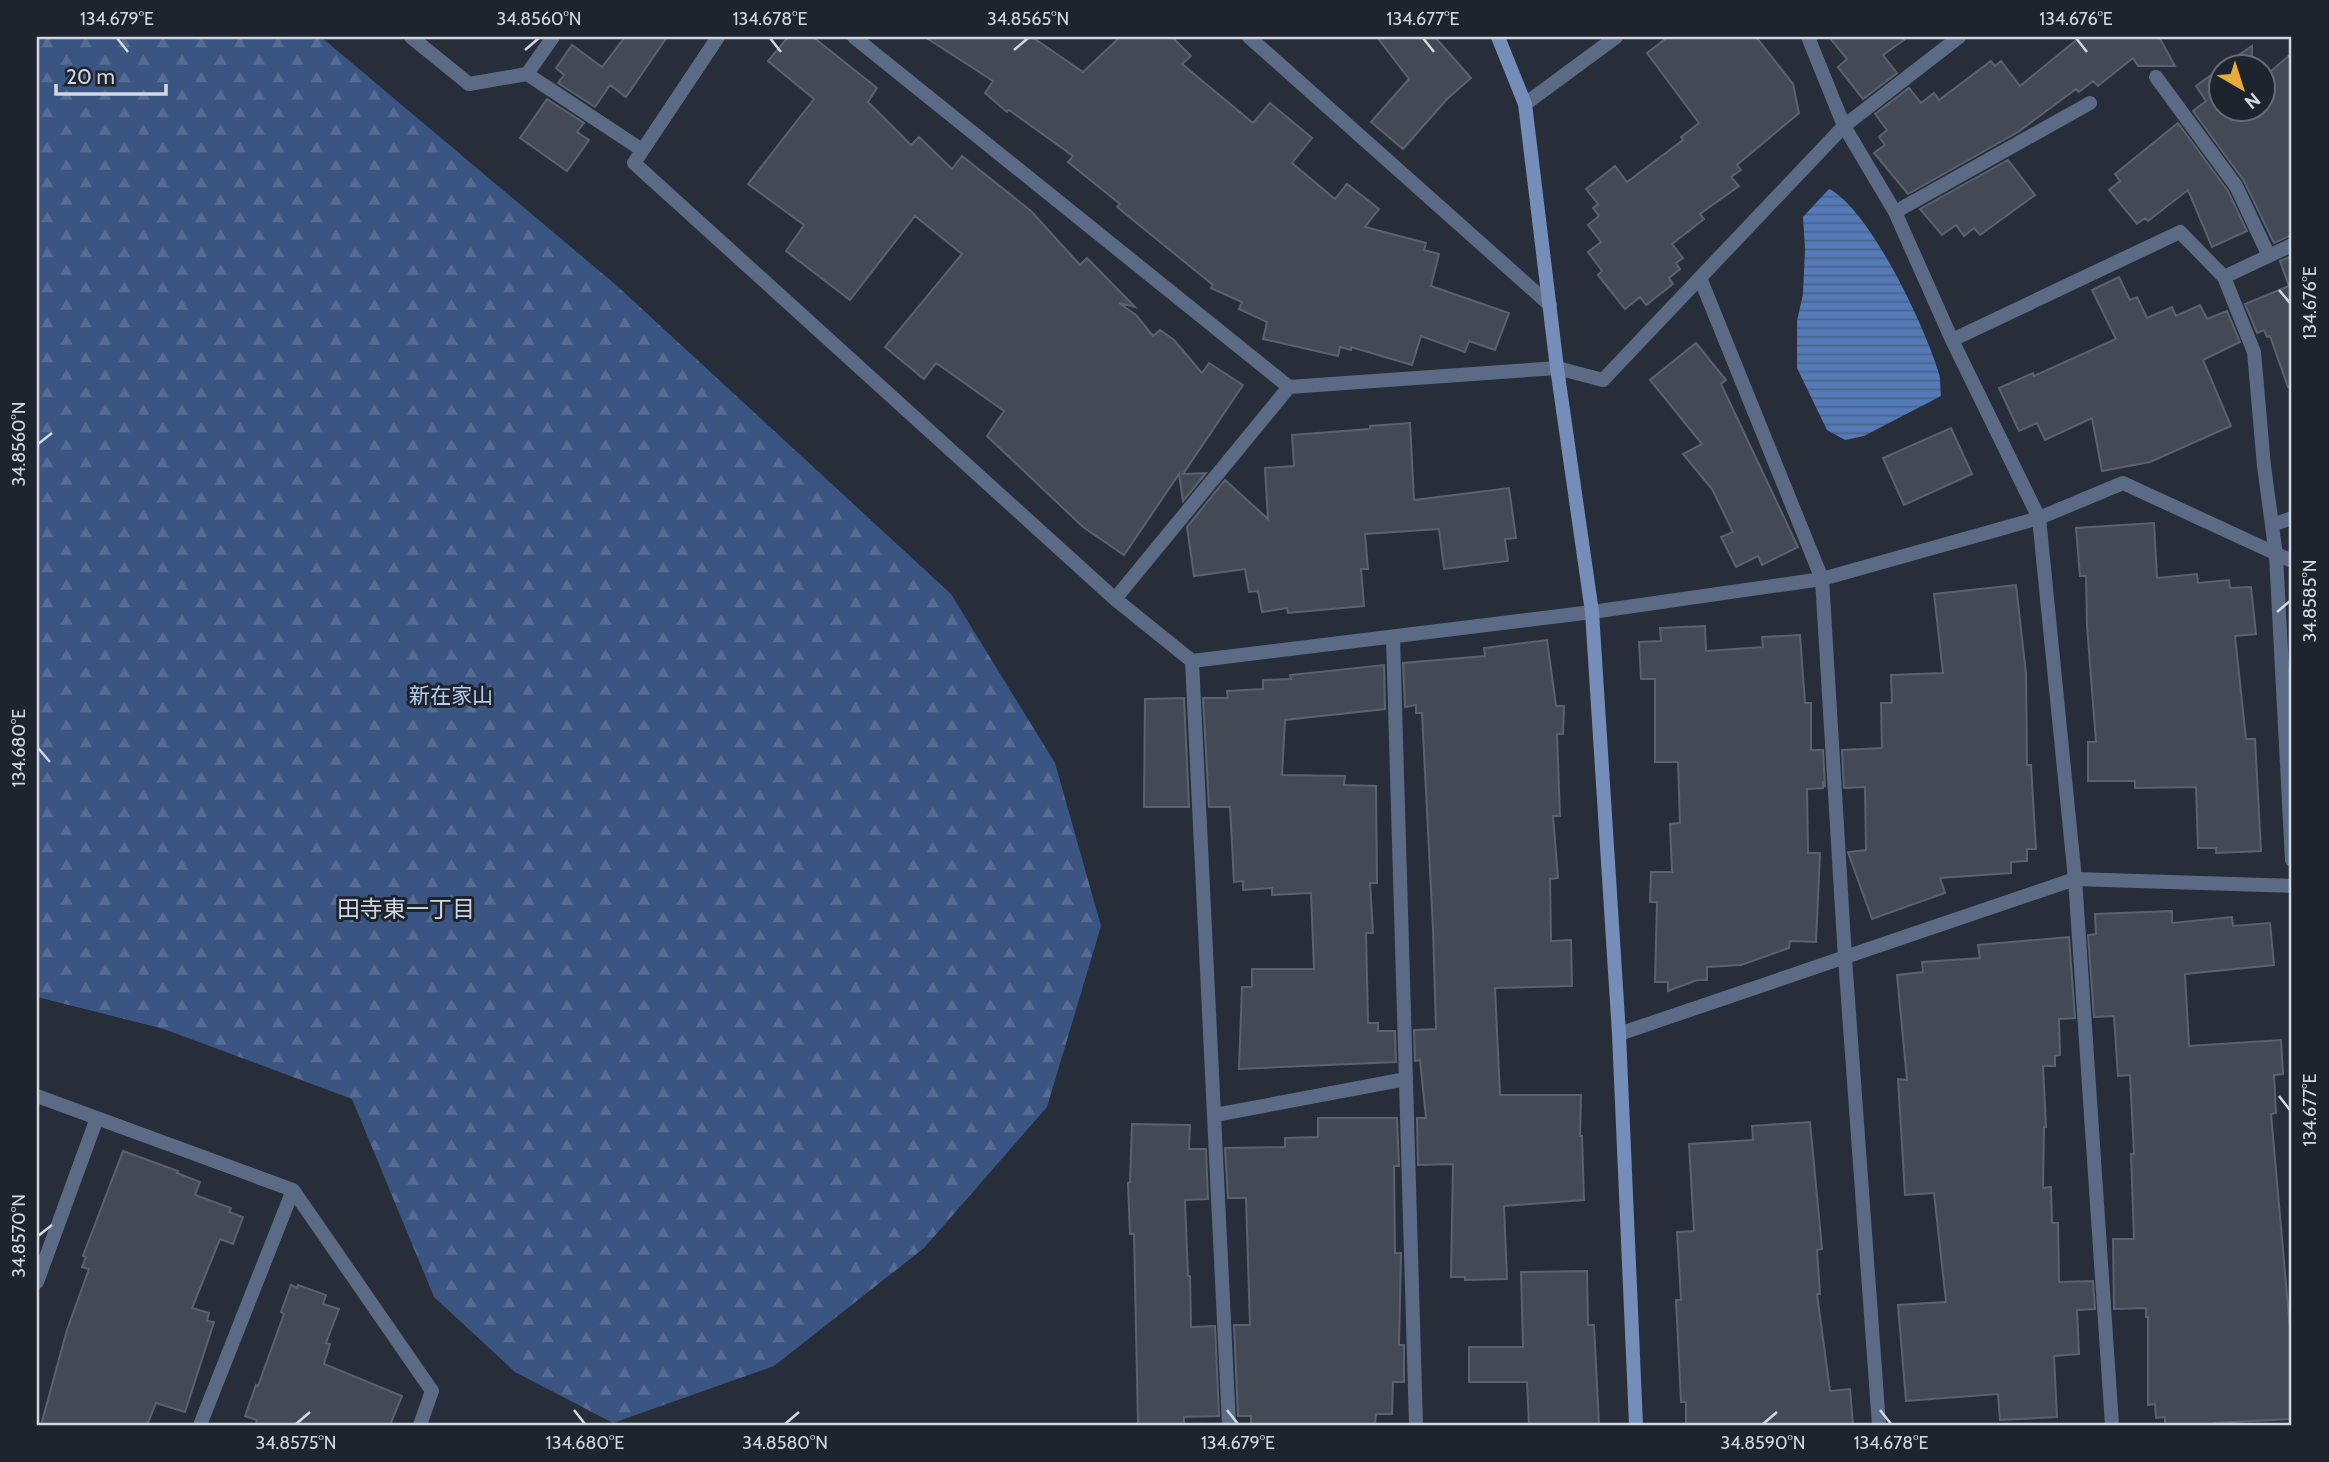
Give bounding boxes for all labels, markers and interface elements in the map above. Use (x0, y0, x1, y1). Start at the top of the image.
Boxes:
text: 134.679°E (80, 8, 154, 30)
text: 34.8560°N (497, 8, 581, 30)
text: 134.678°E (733, 8, 807, 30)
text: 34.8565°N (987, 8, 1069, 30)
text: 134.677°E (1387, 8, 1459, 30)
text: 134.676°E (2039, 8, 2113, 30)
scale bar (56, 52, 166, 96)
north arrow (2206, 52, 2276, 122)
text: 20 m (66, 64, 115, 89)
text: N (2240, 88, 2265, 114)
text: 134.676°E (2299, 266, 2321, 340)
text: 34.8560°N (8, 402, 30, 486)
text: 34.8585°N (2299, 560, 2321, 642)
park label: 新在家山 (409, 683, 493, 708)
text: 134.680°E (8, 709, 30, 787)
district label: 田寺東一丁目 (337, 895, 475, 923)
text: 134.677°E (2299, 1074, 2321, 1146)
text: 34.8570°N (8, 1194, 30, 1278)
text: 34.8575°N (256, 1432, 336, 1454)
text: 134.680°E (546, 1432, 624, 1454)
text: 34.8580°N (742, 1432, 828, 1454)
text: 134.679°E (1201, 1432, 1275, 1454)
text: 34.8590°N (1721, 1432, 1805, 1454)
text: 134.678°E (1854, 1432, 1928, 1454)

